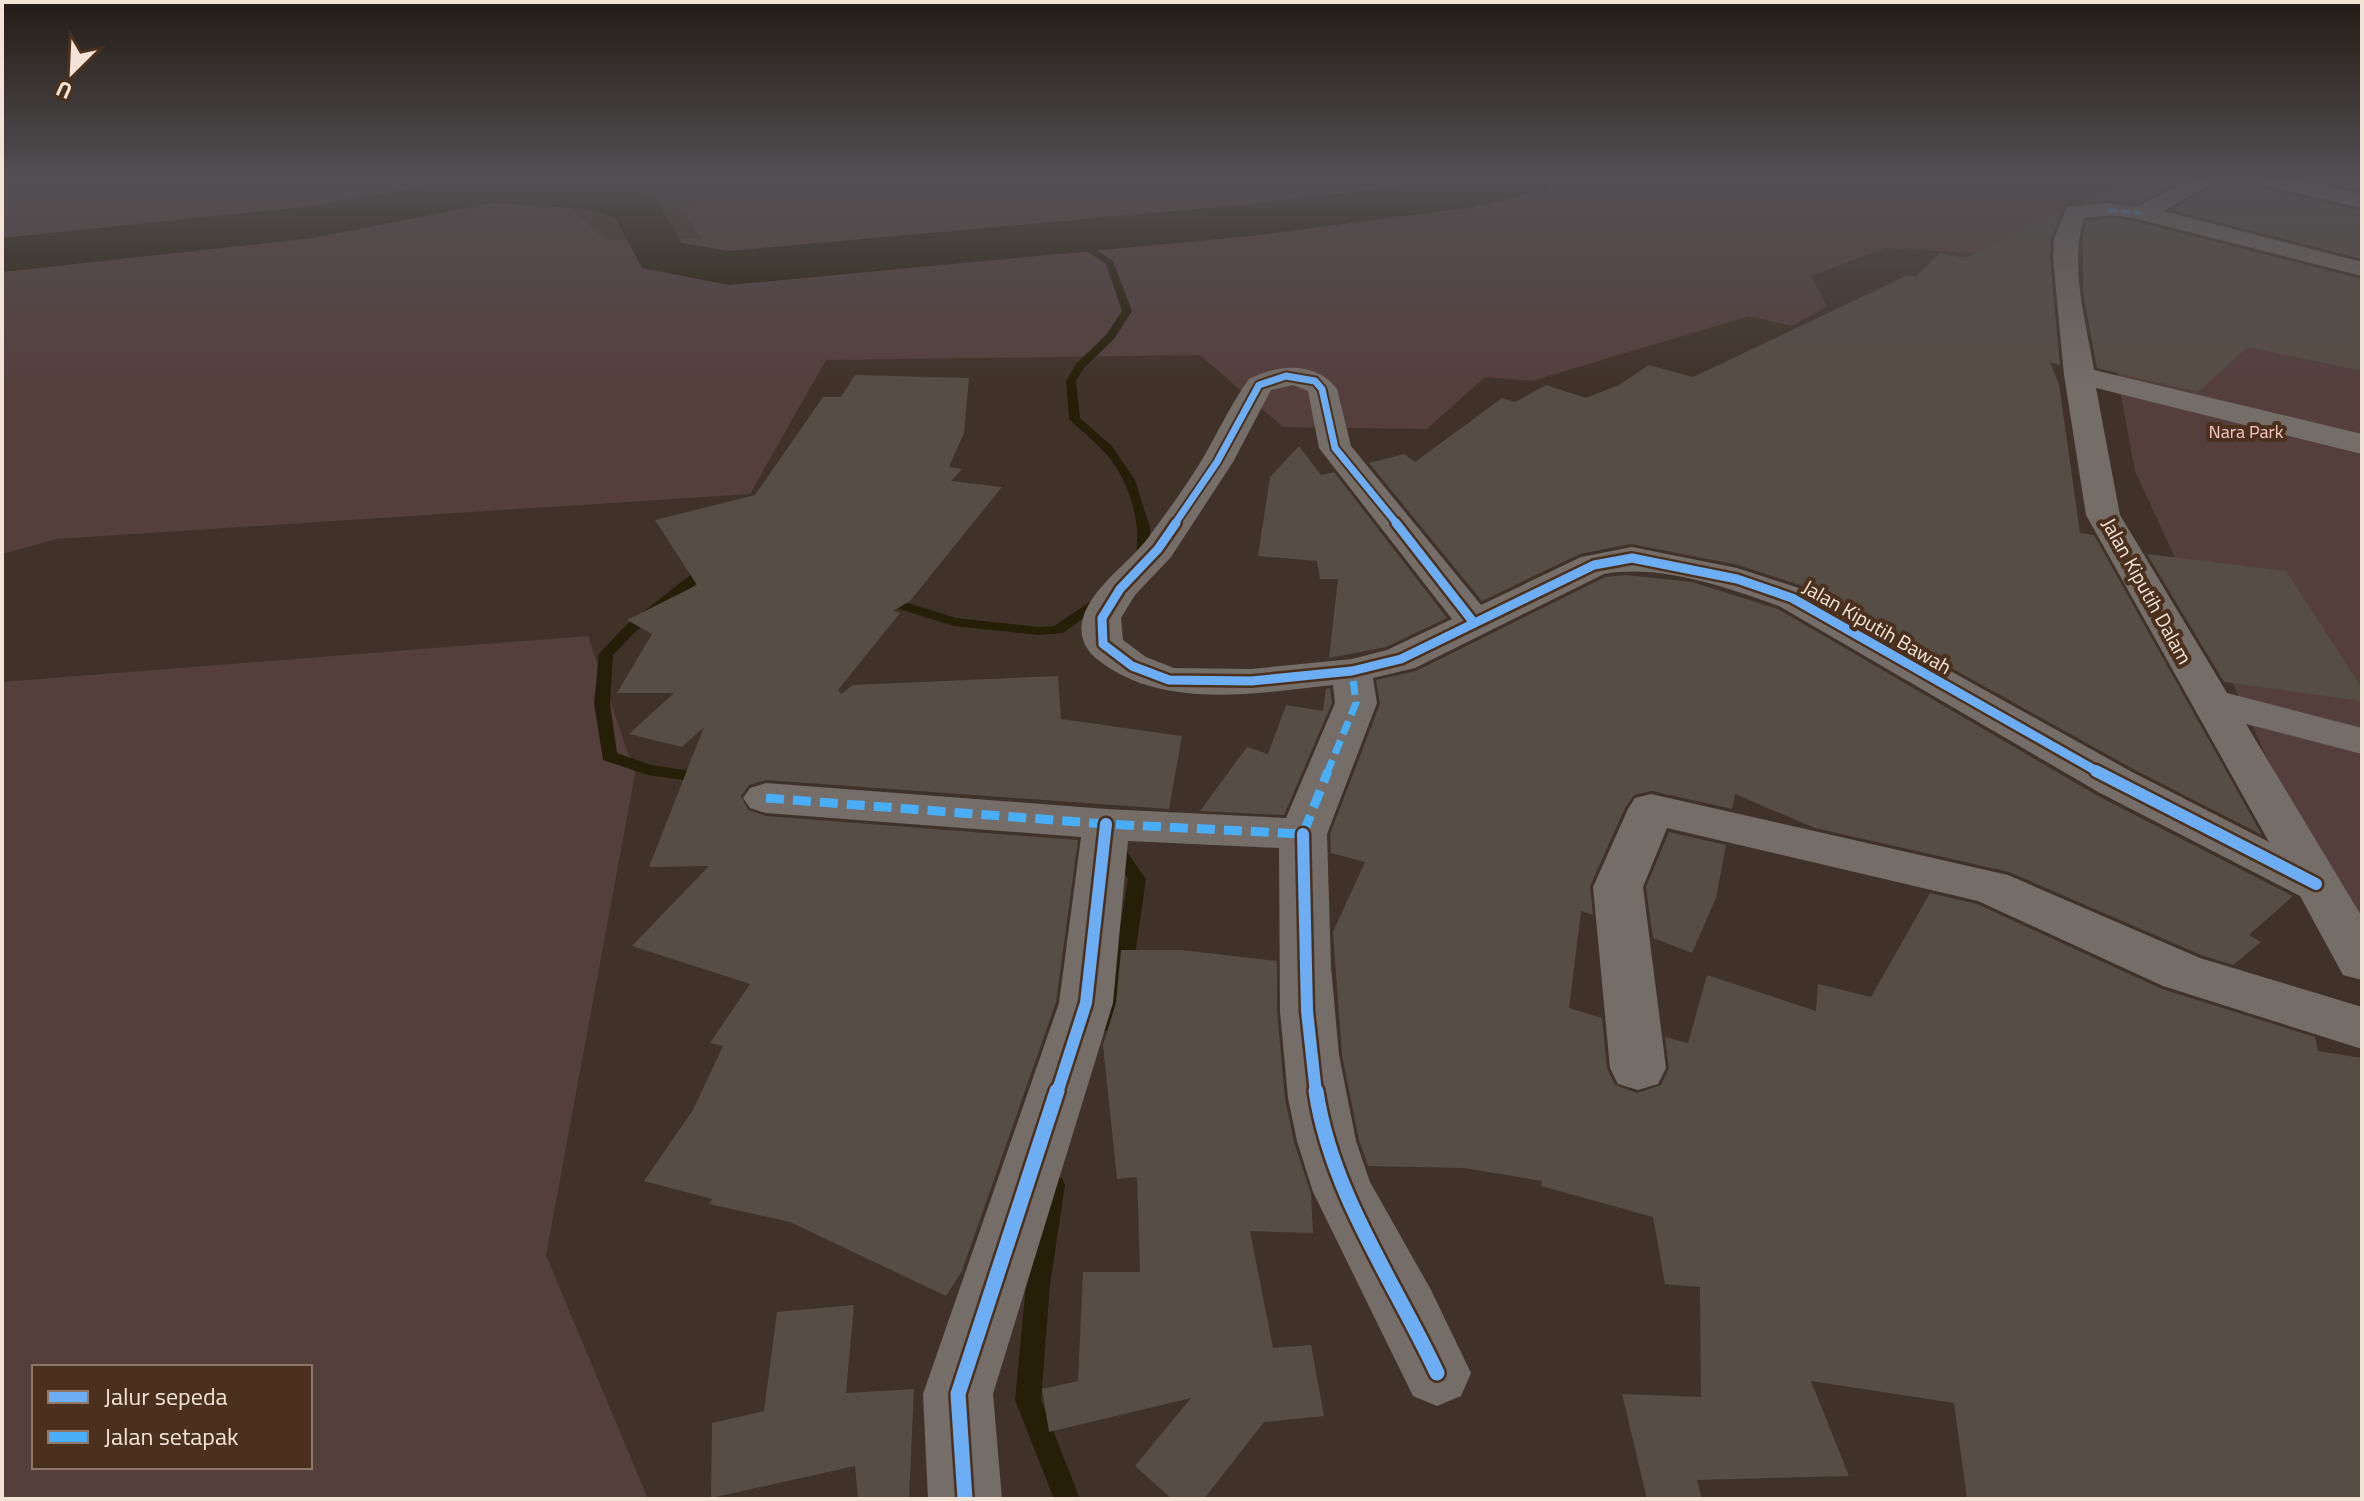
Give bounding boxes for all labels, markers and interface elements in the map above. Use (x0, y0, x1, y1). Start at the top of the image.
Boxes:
north arrow (32, 32, 112, 112)
text: U (50, 72, 77, 109)
park label: Nara Park (2209, 418, 2284, 445)
street label: Jalan Kiputih Dalam (2094, 512, 2201, 670)
street label: Jalan Kiputih Bawah (1797, 571, 1957, 682)
legend (32, 1365, 312, 1469)
text: Jalur sepeda (104, 1378, 228, 1414)
text: Jalan setapak (104, 1418, 239, 1454)

